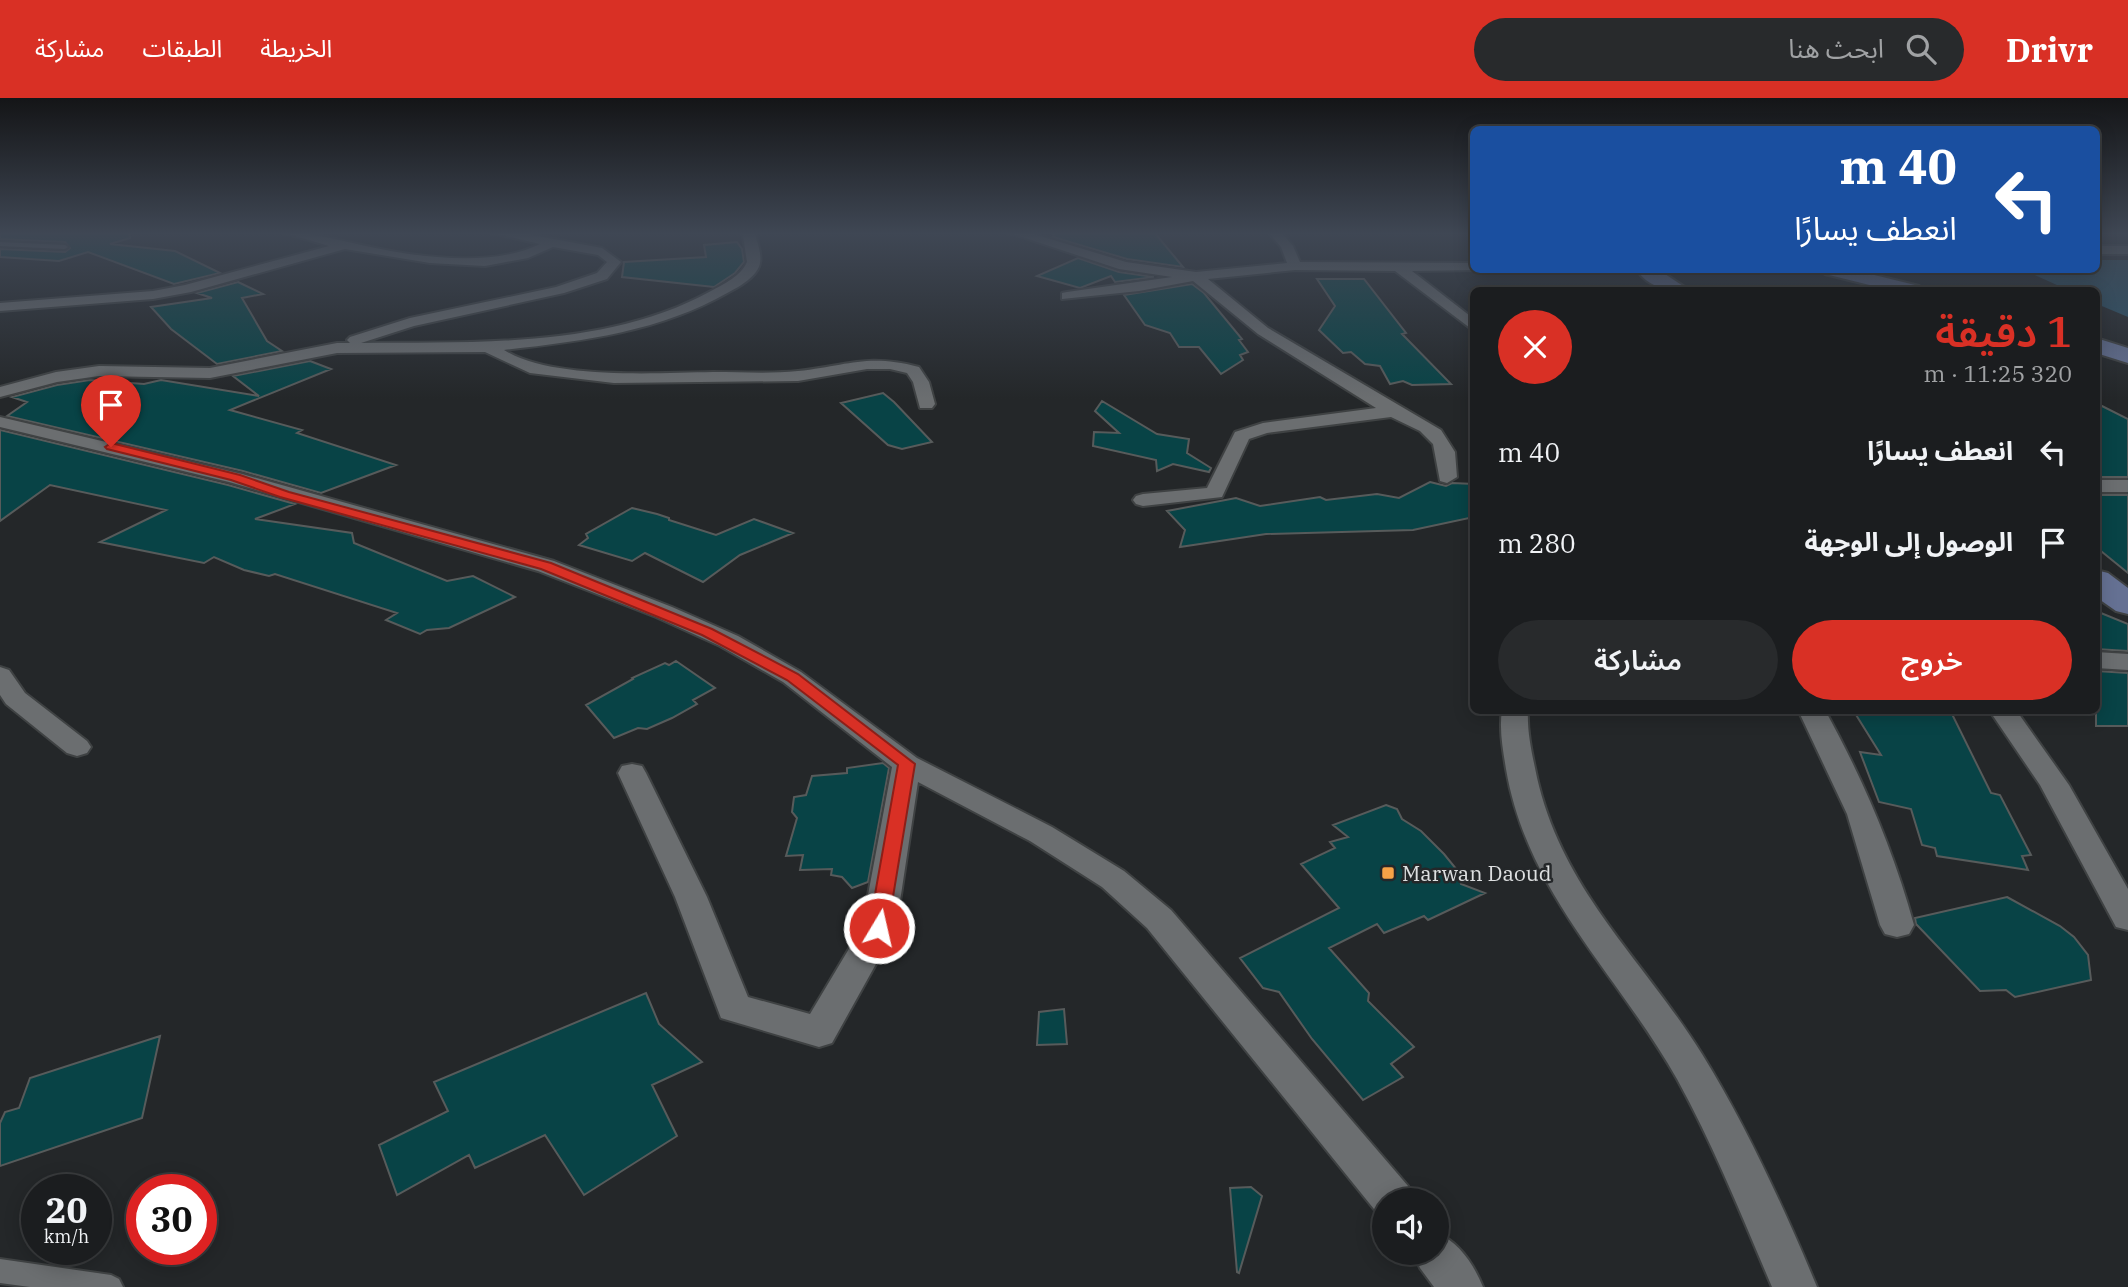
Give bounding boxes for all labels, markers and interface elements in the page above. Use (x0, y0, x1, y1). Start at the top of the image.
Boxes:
search box (1474, 18, 1964, 81)
text: Drivr (2006, 28, 2093, 71)
icon: search (1902, 30, 1940, 68)
text: ابحث هنا (1788, 31, 1884, 65)
text: مشاركة (35, 32, 104, 64)
text: الطبقات (142, 32, 222, 64)
text: الخريطة (260, 32, 332, 64)
text: 40 m (1839, 134, 1957, 197)
icon: left (1981, 154, 2072, 245)
text: انعطف يسارًا (1794, 207, 1957, 249)
text: 1 دقيقة (1935, 304, 2072, 359)
button: close (1498, 310, 1572, 384)
text: 320 m · 11:25 (1923, 358, 2072, 388)
pin (81, 375, 141, 447)
icon: arrive (92, 386, 130, 424)
text: انعطف يسارًا (1867, 433, 2013, 467)
icon: left (2034, 433, 2072, 471)
text: 40 m (1498, 435, 1560, 469)
text: الوصول إلى الوجهة (1805, 524, 2013, 558)
icon: arrive (2034, 524, 2072, 562)
text: 280 m (1498, 526, 1576, 560)
button: مشاركة (1498, 620, 1778, 700)
button: خروج (1792, 620, 2072, 700)
place label: Marwan Daoud (1402, 859, 1552, 887)
marker: Marwan Daoud (1380, 865, 1396, 881)
position arrow (842, 891, 916, 965)
speed limit sign: 30 (126, 1174, 217, 1265)
text: 20 (45, 1187, 88, 1233)
map controls (1372, 1188, 1449, 1265)
button: sound (1372, 1188, 1449, 1265)
text: km/h (44, 1225, 89, 1248)

